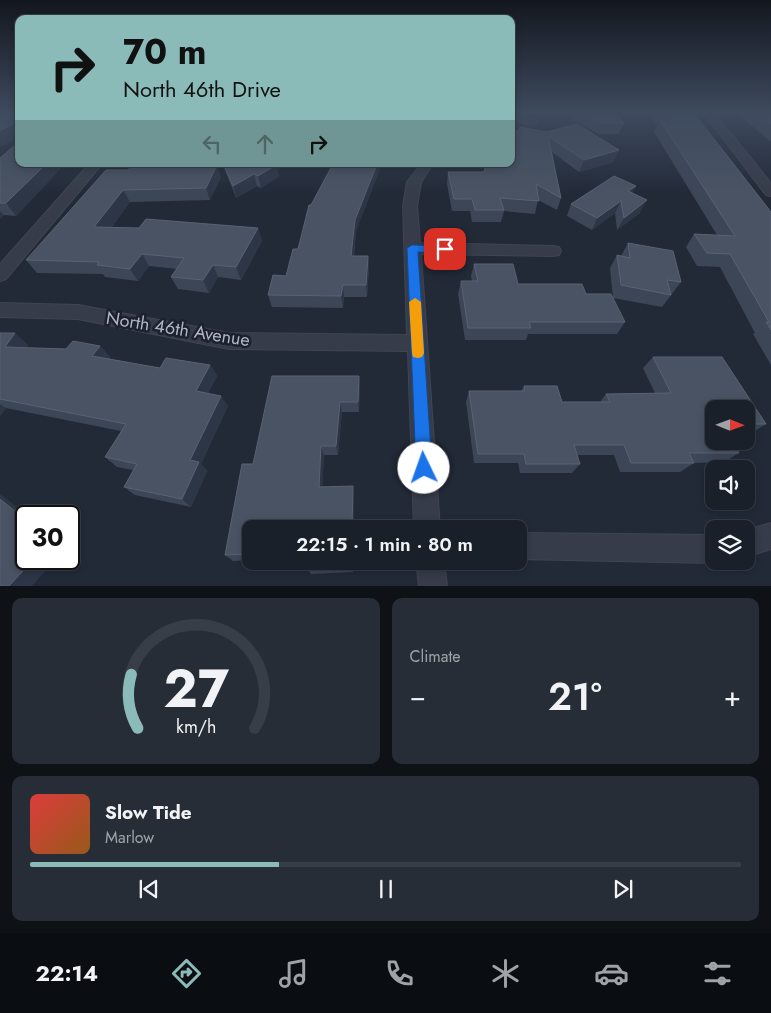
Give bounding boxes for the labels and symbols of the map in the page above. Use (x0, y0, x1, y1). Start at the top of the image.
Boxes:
pin (424, 228, 466, 270)
street label: North 46th Avenue (104, 305, 252, 353)
north arrow (705, 400, 755, 450)
position arrow (397, 441, 449, 493)
speed limit sign: 30 (15, 505, 80, 570)

